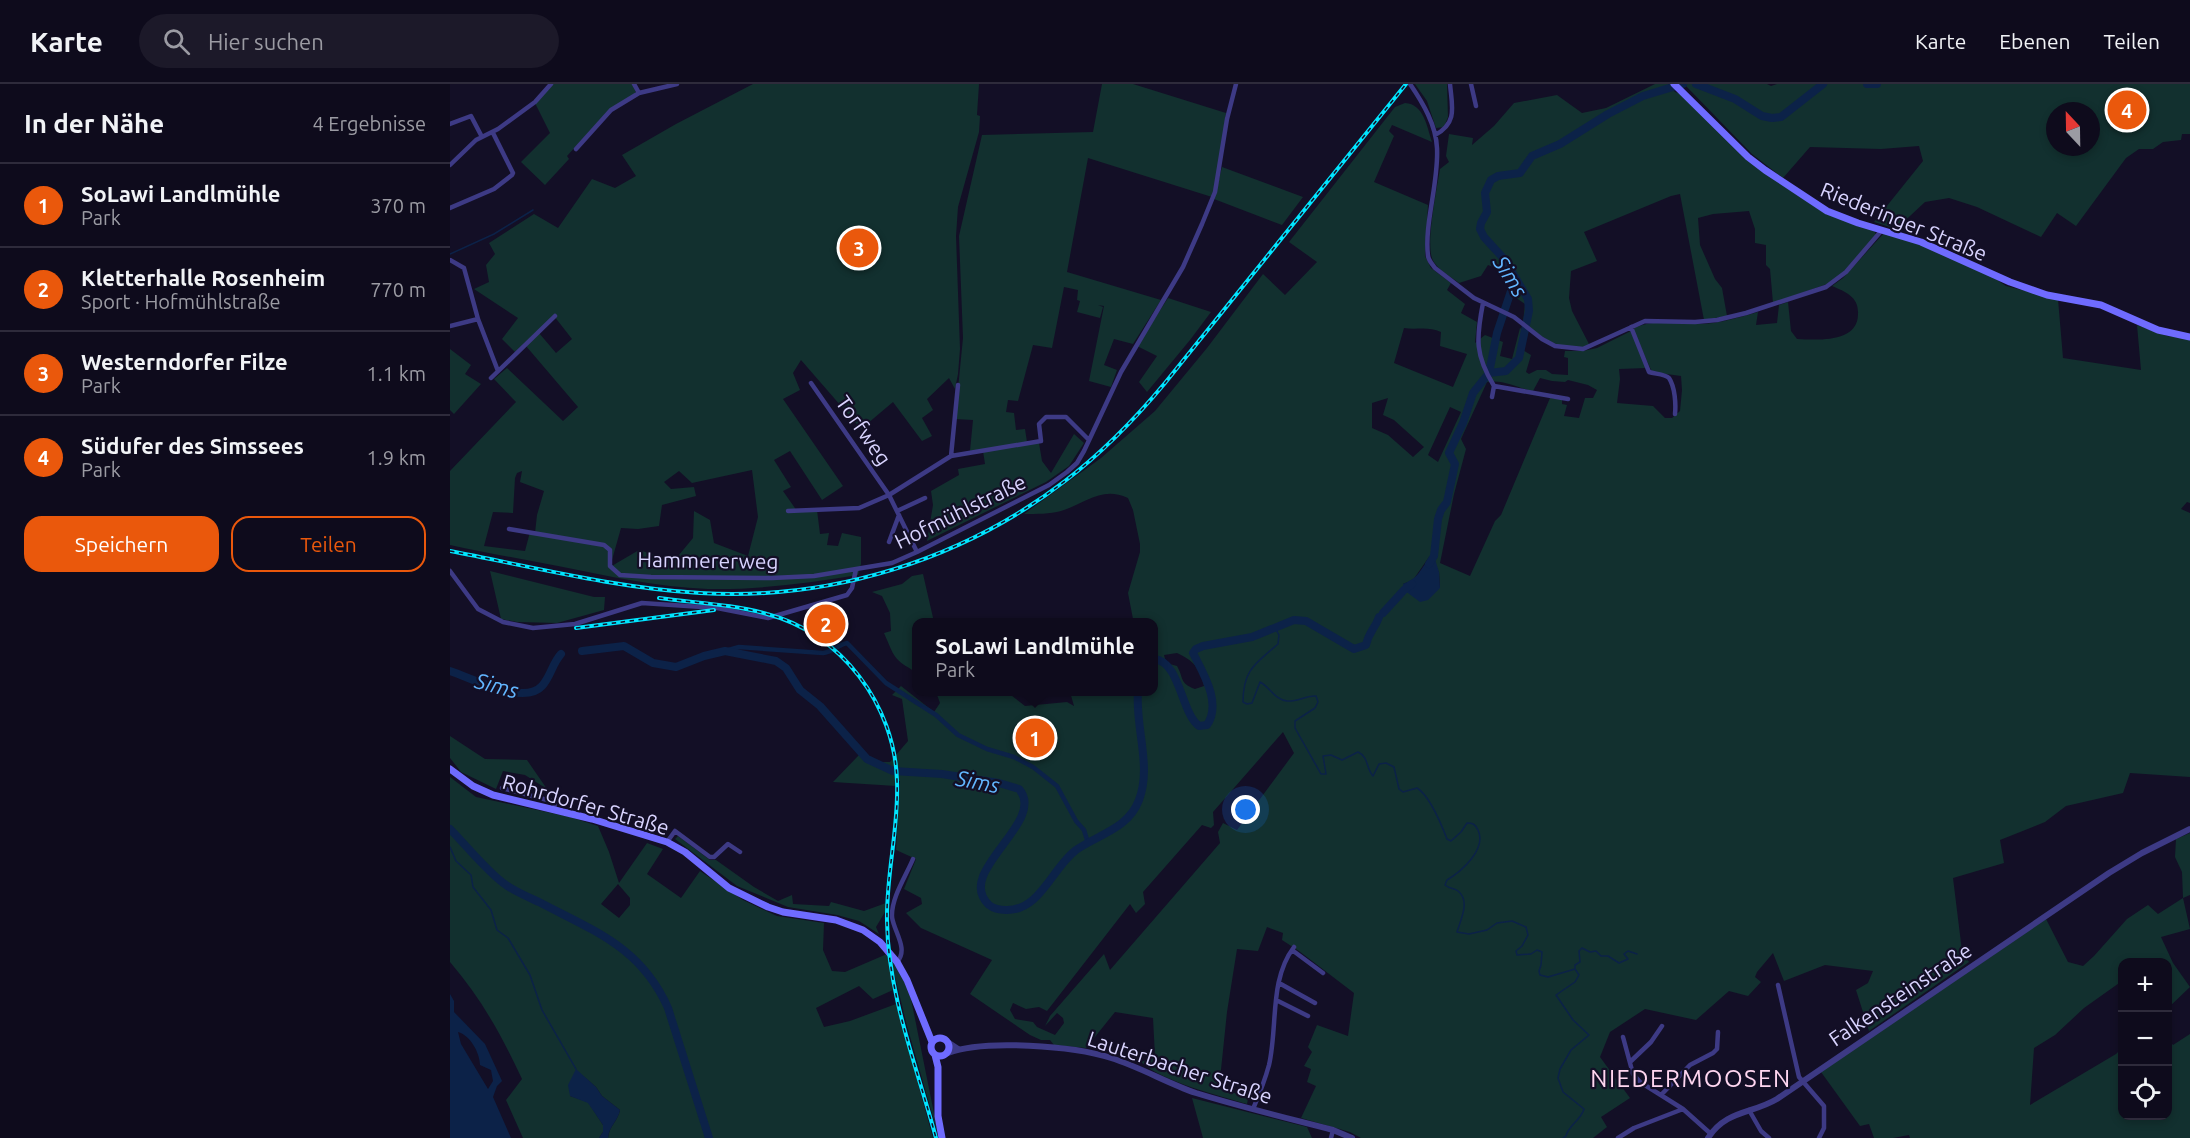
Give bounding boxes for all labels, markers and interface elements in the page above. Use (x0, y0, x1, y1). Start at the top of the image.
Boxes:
search box (139, 14, 559, 68)
icon: search (160, 25, 193, 58)
text: Karte (30, 26, 103, 57)
text: Hier suchen (208, 29, 324, 54)
text: Karte (1915, 29, 1966, 53)
text: Ebenen (1999, 29, 2071, 53)
text: Teilen (2104, 29, 2160, 53)
pin: 4 (2108, 87, 2146, 132)
north arrow (2046, 102, 2100, 156)
text: In der Nähe (24, 109, 164, 138)
text: 4 Ergebnisse (312, 112, 426, 135)
street label: Riederinger Straße (1817, 177, 1991, 265)
text: SoLawi Landlmühle (81, 181, 280, 206)
text: 1 (38, 194, 49, 217)
text: 370 m (370, 194, 426, 217)
text: Park (81, 206, 121, 229)
pin: 3 (840, 226, 878, 270)
water label: Sims (1488, 250, 1533, 301)
text: Kletterhalle Rosenheim (81, 265, 325, 290)
text: 2 (38, 278, 49, 301)
text: 770 m (370, 278, 426, 301)
text: Sport · Hofmühlstraße (81, 290, 280, 313)
text: Westerndorfer Filze (81, 349, 288, 374)
text: 3 (38, 362, 49, 385)
text: 1.1 km (367, 362, 426, 385)
text: Park (81, 374, 121, 397)
street label: Torfweg (831, 391, 897, 469)
text: Südufer des Simssees (81, 433, 304, 458)
text: 4 (38, 446, 49, 469)
text: 1.9 km (367, 446, 426, 469)
text: Park (81, 458, 121, 481)
street label: Hofmühlstraße (891, 469, 1029, 553)
button: Speichern (24, 516, 219, 572)
button: Teilen (231, 516, 426, 572)
street label: Hammererweg (637, 547, 779, 573)
pin: 2 (806, 602, 845, 646)
popup (912, 618, 1158, 696)
text: SoLawi Landlmühle (935, 633, 1135, 658)
text: Park (935, 658, 975, 681)
water label: Sims (471, 667, 522, 703)
pin: 1 (1016, 716, 1054, 760)
water label: Sims (953, 764, 1002, 797)
street label: Rohrdorfer Straße (500, 769, 672, 839)
your location (1231, 795, 1260, 824)
street label: Falkensteinstraße (1824, 937, 1976, 1051)
map controls (2118, 958, 2172, 1120)
button: + (2118, 958, 2172, 1012)
button: − (2118, 1012, 2172, 1066)
street label: Lauterbacher Straße (1085, 1026, 1275, 1108)
district label: NIEDERMOOSEN (1590, 1065, 1792, 1092)
button: locate (2118, 1066, 2172, 1120)

